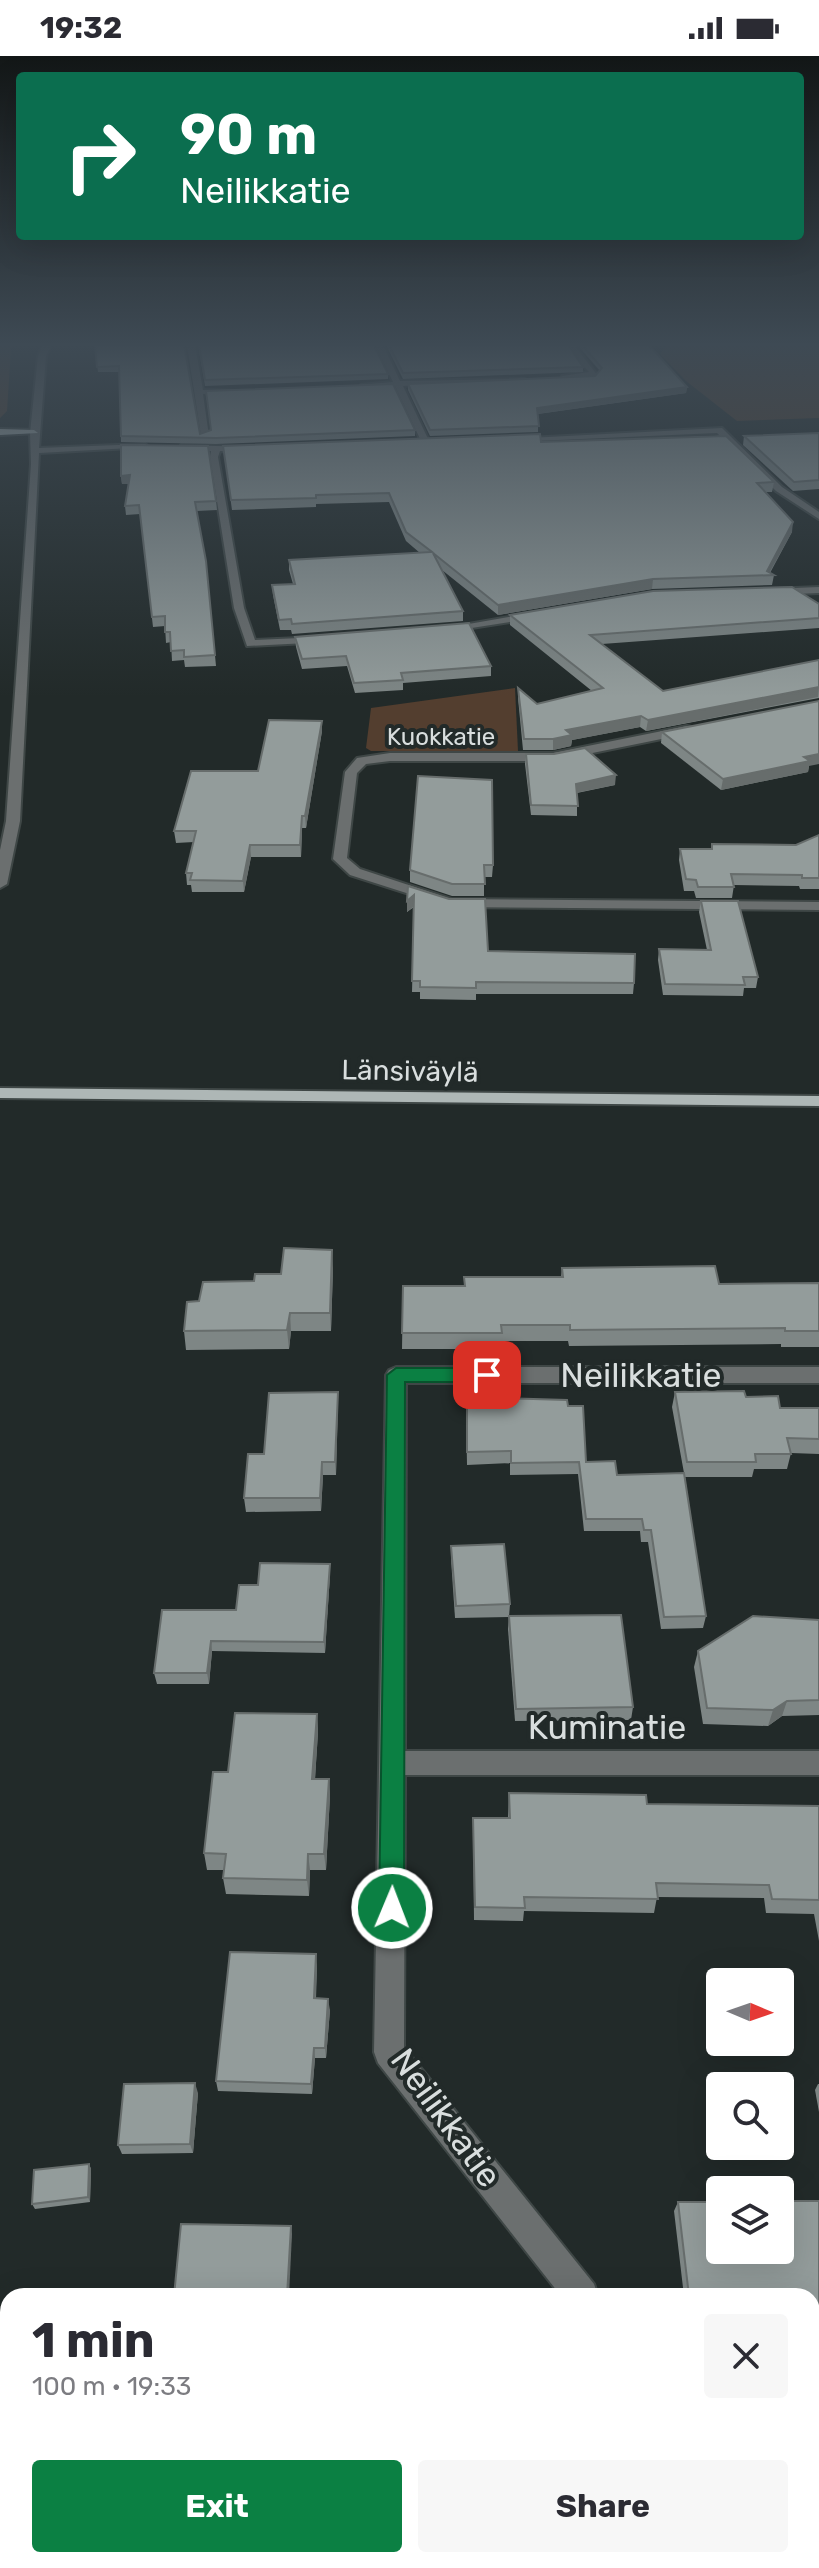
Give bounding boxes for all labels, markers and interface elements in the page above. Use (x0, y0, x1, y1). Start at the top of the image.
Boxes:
text: 19:32 (40, 10, 122, 46)
text: 90 m (180, 102, 317, 168)
icon: right (48, 104, 152, 208)
text: Neilikkatie (180, 169, 351, 212)
street label: Kuokkatie (387, 723, 495, 751)
street label: Länsiväylä (341, 1053, 479, 1089)
pin (453, 1341, 521, 1409)
icon: arrive (465, 1353, 509, 1397)
street label: Neilikkatie (560, 1355, 722, 1396)
street label: Kuminatie (528, 1707, 686, 1748)
position arrow (350, 1866, 434, 1950)
north arrow (706, 1968, 794, 2056)
map controls (706, 1968, 794, 2264)
street label: Neilikkatie (382, 2041, 510, 2195)
button: search (706, 2072, 794, 2160)
button: layers (706, 2176, 794, 2264)
text: 1 min (32, 2312, 155, 2369)
button: close (704, 2314, 788, 2398)
text: 100 m · 19:33 (32, 2371, 191, 2402)
button: Exit (32, 2460, 402, 2552)
button: Share (418, 2460, 788, 2552)

